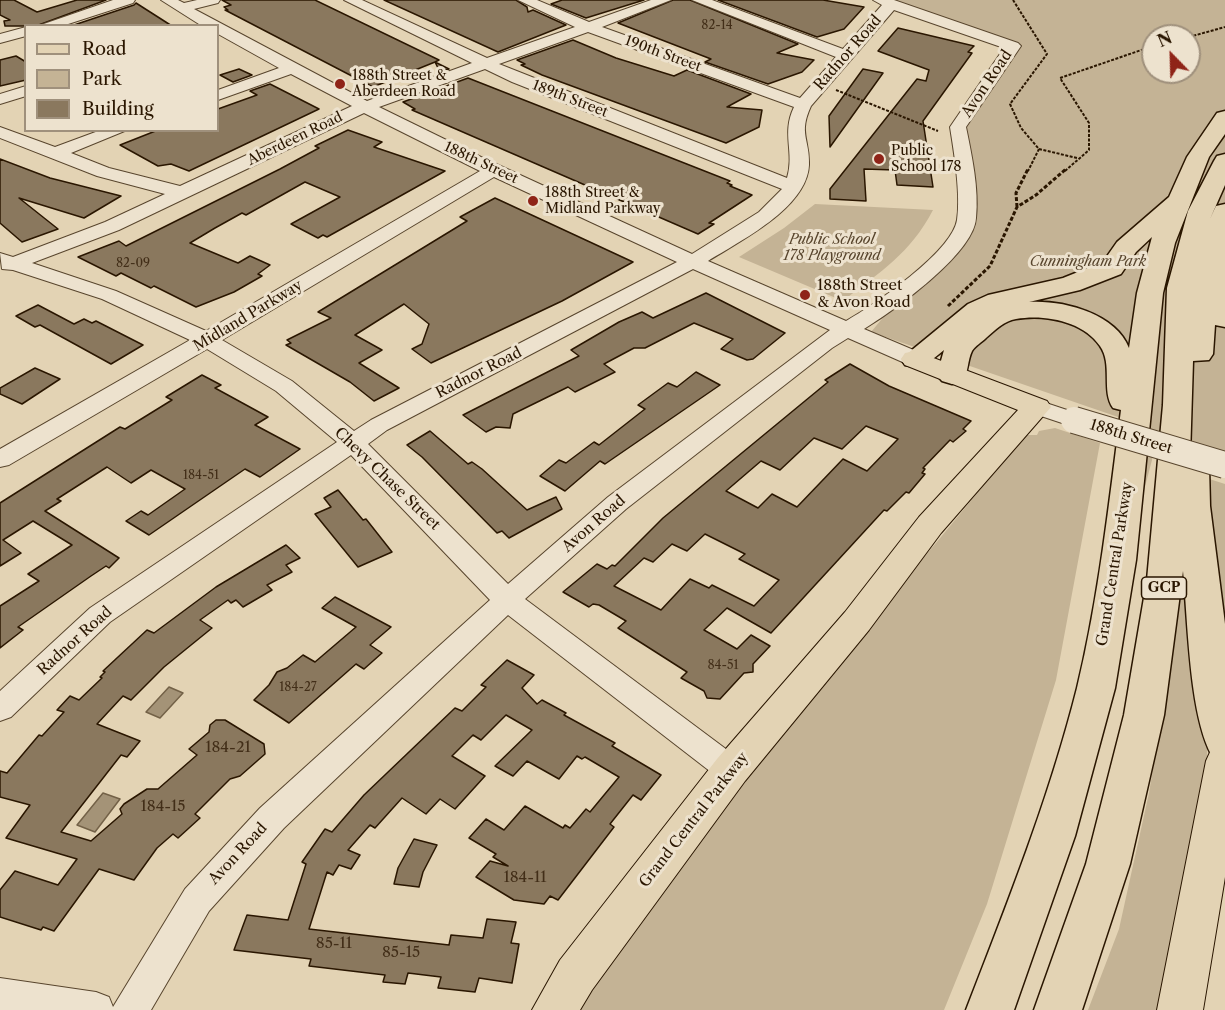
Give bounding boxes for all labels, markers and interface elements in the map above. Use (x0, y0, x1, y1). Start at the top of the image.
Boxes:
street label: Radnor Road (810, 12, 886, 94)
house number: 82-14 (701, 19, 733, 33)
legend (24, 24, 219, 132)
north arrow (1141, 24, 1201, 84)
text: N (1154, 27, 1175, 51)
street label: 190th Street (622, 32, 704, 76)
text: Road (82, 38, 127, 60)
street label: Avon Road (958, 47, 1016, 121)
text: Park (82, 68, 121, 90)
place label: 188th Street & Aberdeen Road (352, 68, 456, 100)
marker: 188th Street & Aberdeen Road (333, 77, 347, 91)
street label: 189th Street (530, 77, 610, 121)
text: Building (82, 98, 154, 120)
street label: Aberdeen Road (245, 109, 345, 169)
street label: 188th Street (441, 139, 521, 187)
place label: Public School 178 (891, 143, 962, 176)
marker: Public School 178 (872, 152, 886, 166)
place label: 188th Street & Midland Parkway (545, 185, 661, 218)
marker: 188th Street & Midland Parkway (526, 194, 540, 208)
park label: Public School 178 Playground (783, 232, 881, 264)
park label: Cunningham Park (1030, 254, 1146, 270)
house number: 82-09 (116, 257, 150, 271)
street label: Midland Parkway (190, 276, 306, 356)
place label: 188th Street & Avon Road (817, 277, 911, 312)
marker: 188th Street & Avon Road (798, 288, 812, 302)
street label: Radnor Road (433, 344, 525, 402)
street label: 188th Street (1088, 416, 1174, 458)
street label: Chevy Chase Street (330, 424, 444, 534)
house number: 184-51 (183, 469, 219, 483)
street label: Grand Central Parkway (1093, 481, 1137, 647)
street label: Avon Road (559, 492, 629, 556)
road number: GCP (1142, 577, 1186, 599)
street label: Radnor Road (34, 603, 116, 679)
house number: 84-51 (707, 659, 739, 673)
house number: 184-27 (279, 681, 317, 695)
house number: 184-21 (205, 739, 251, 757)
street label: Grand Central Parkway (636, 749, 752, 891)
house number: 184-15 (140, 798, 186, 816)
street label: Avon Road (205, 819, 271, 889)
house number: 184-11 (503, 869, 547, 887)
house number: 85-11 (316, 935, 352, 953)
house number: 85-15 (382, 944, 420, 962)

